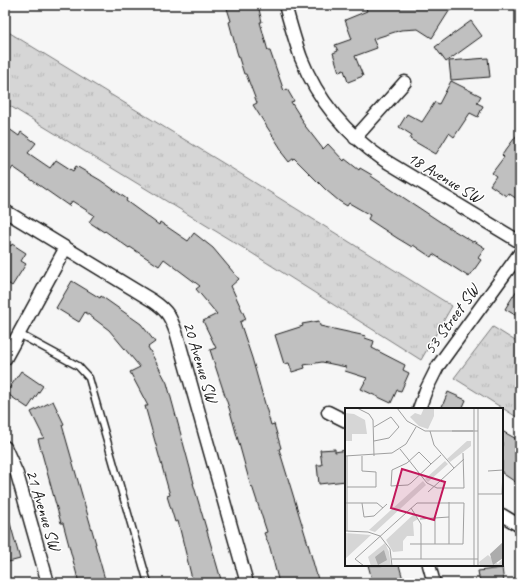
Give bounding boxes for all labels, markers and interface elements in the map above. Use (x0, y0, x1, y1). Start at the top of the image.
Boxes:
street label: 18 Avenue SW (404, 147, 487, 209)
street label: 53 Street SW (419, 279, 485, 358)
street label: 20 Avenue SW (178, 319, 223, 407)
inset map (345, 408, 503, 566)
street label: 21 Avenue SW (21, 467, 66, 555)

